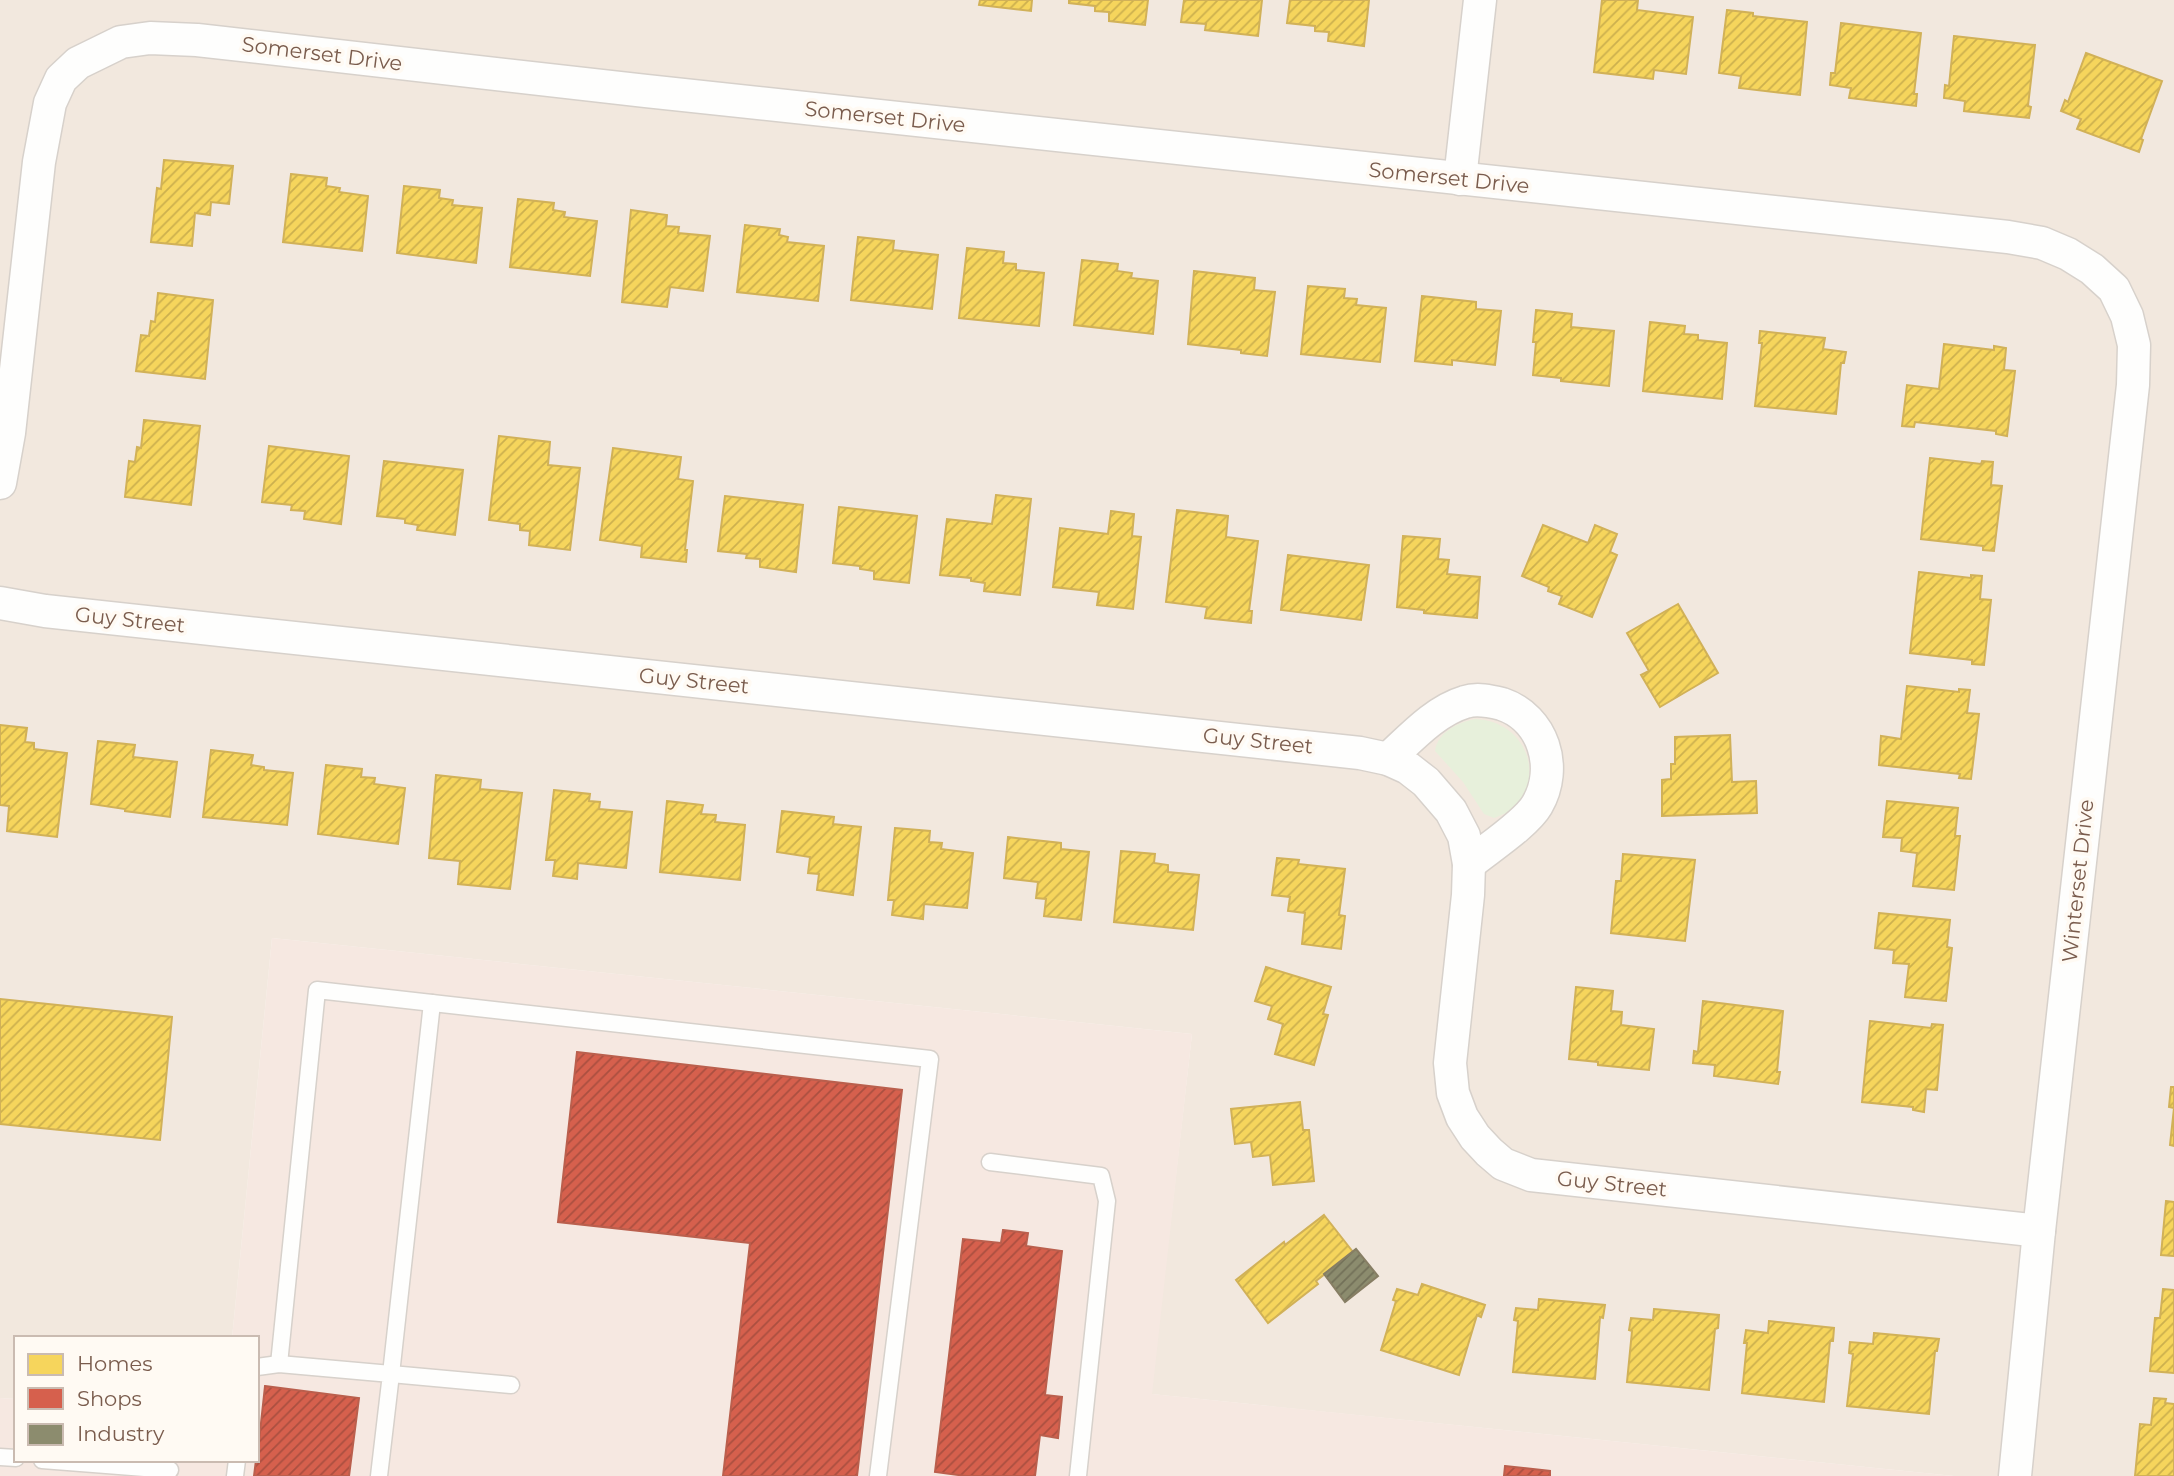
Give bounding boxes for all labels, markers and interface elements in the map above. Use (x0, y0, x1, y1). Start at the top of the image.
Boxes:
street label: Somerset Drive (240, 31, 404, 76)
street label: Somerset Drive (803, 96, 967, 137)
street label: Somerset Drive (1367, 157, 1531, 198)
street label: Guy Street (74, 601, 186, 638)
street label: Guy Street (638, 662, 750, 699)
street label: Guy Street (1202, 722, 1314, 759)
street label: Winterset Drive (2057, 798, 2099, 964)
street label: Guy Street (1556, 1165, 1668, 1202)
legend (14, 1336, 259, 1462)
text: Homes (77, 1351, 152, 1376)
text: Shops (77, 1386, 142, 1411)
text: Industry (77, 1421, 165, 1446)

